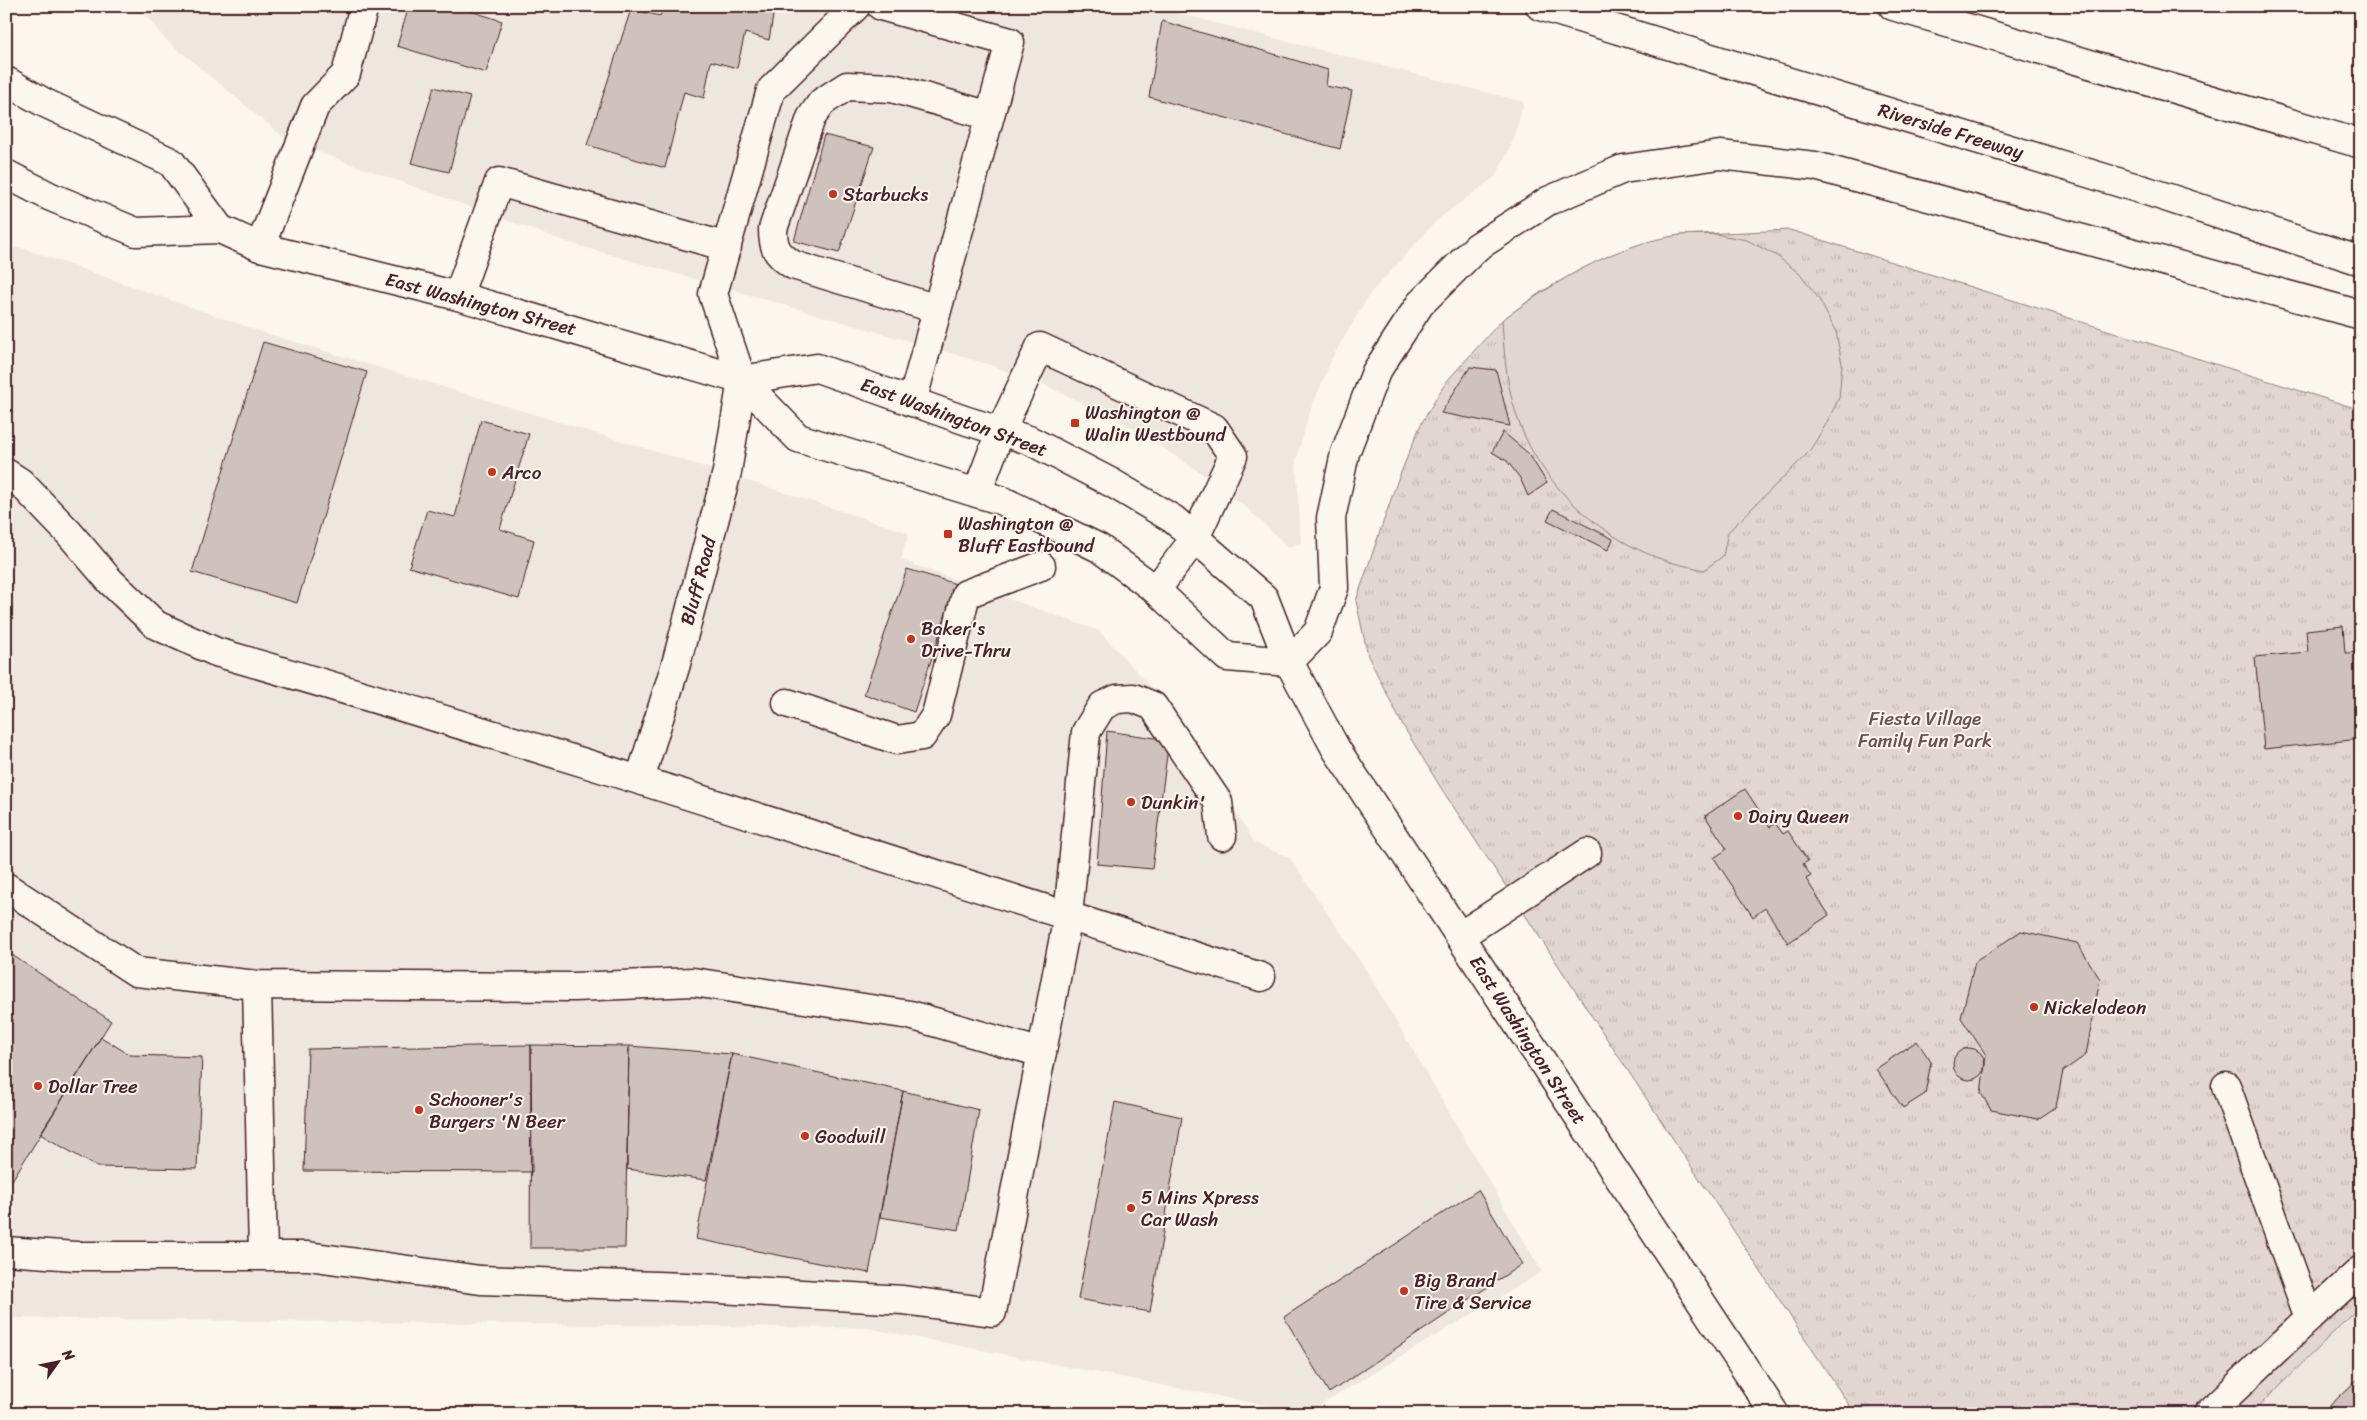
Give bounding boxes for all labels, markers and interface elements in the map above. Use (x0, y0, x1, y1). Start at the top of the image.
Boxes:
street label: Riverside Freeway (1874, 93, 2028, 169)
place label: Starbucks (843, 178, 928, 211)
marker: Starbucks (827, 188, 839, 200)
street label: East Washington Street (382, 263, 580, 345)
street label: East Washington Street (856, 368, 1052, 466)
place label: Washington @ Walin Westbound (1085, 396, 1227, 451)
marker: Washington @ Walin Westbound (1069, 417, 1081, 429)
place label: Arco (501, 456, 542, 489)
marker: Arco (486, 466, 498, 478)
place label: Washington @ Bluff Eastbound (958, 507, 1096, 562)
marker: Washington @ Bluff Eastbound (942, 528, 954, 540)
street label: Bluff Road (670, 531, 726, 629)
place label: Baker's Drive-Thru (921, 612, 1011, 667)
marker: Baker's Drive-Thru (905, 633, 917, 645)
park label: Fiesta Village Family Fun Park (1858, 702, 1992, 757)
place label: Dunkin' (1141, 786, 1206, 819)
marker: Dunkin' (1125, 796, 1137, 808)
place label: Dairy Queen (1748, 800, 1849, 833)
marker: Dairy Queen (1732, 810, 1744, 822)
street label: East Washington Street (1461, 948, 1595, 1132)
place label: Nickelodeon (2044, 991, 2146, 1024)
marker: Nickelodeon (2028, 1001, 2040, 1013)
place label: Dollar Tree (48, 1070, 138, 1103)
marker: Dollar Tree (32, 1080, 44, 1092)
place label: Schooner's Burgers 'N Beer (429, 1083, 566, 1138)
marker: Schooner's Burgers 'N Beer (413, 1104, 425, 1116)
place label: Goodwill (815, 1120, 886, 1153)
marker: Goodwill (799, 1130, 811, 1142)
place label: 5 Mins Xpress Car Wash (1141, 1181, 1259, 1236)
marker: 5 Mins Xpress Car Wash (1125, 1202, 1137, 1214)
place label: Big Brand Tire & Service (1414, 1264, 1532, 1319)
marker: Big Brand Tire & Service (1398, 1285, 1410, 1297)
north arrow (32, 1338, 82, 1388)
text: N (55, 1343, 82, 1366)

